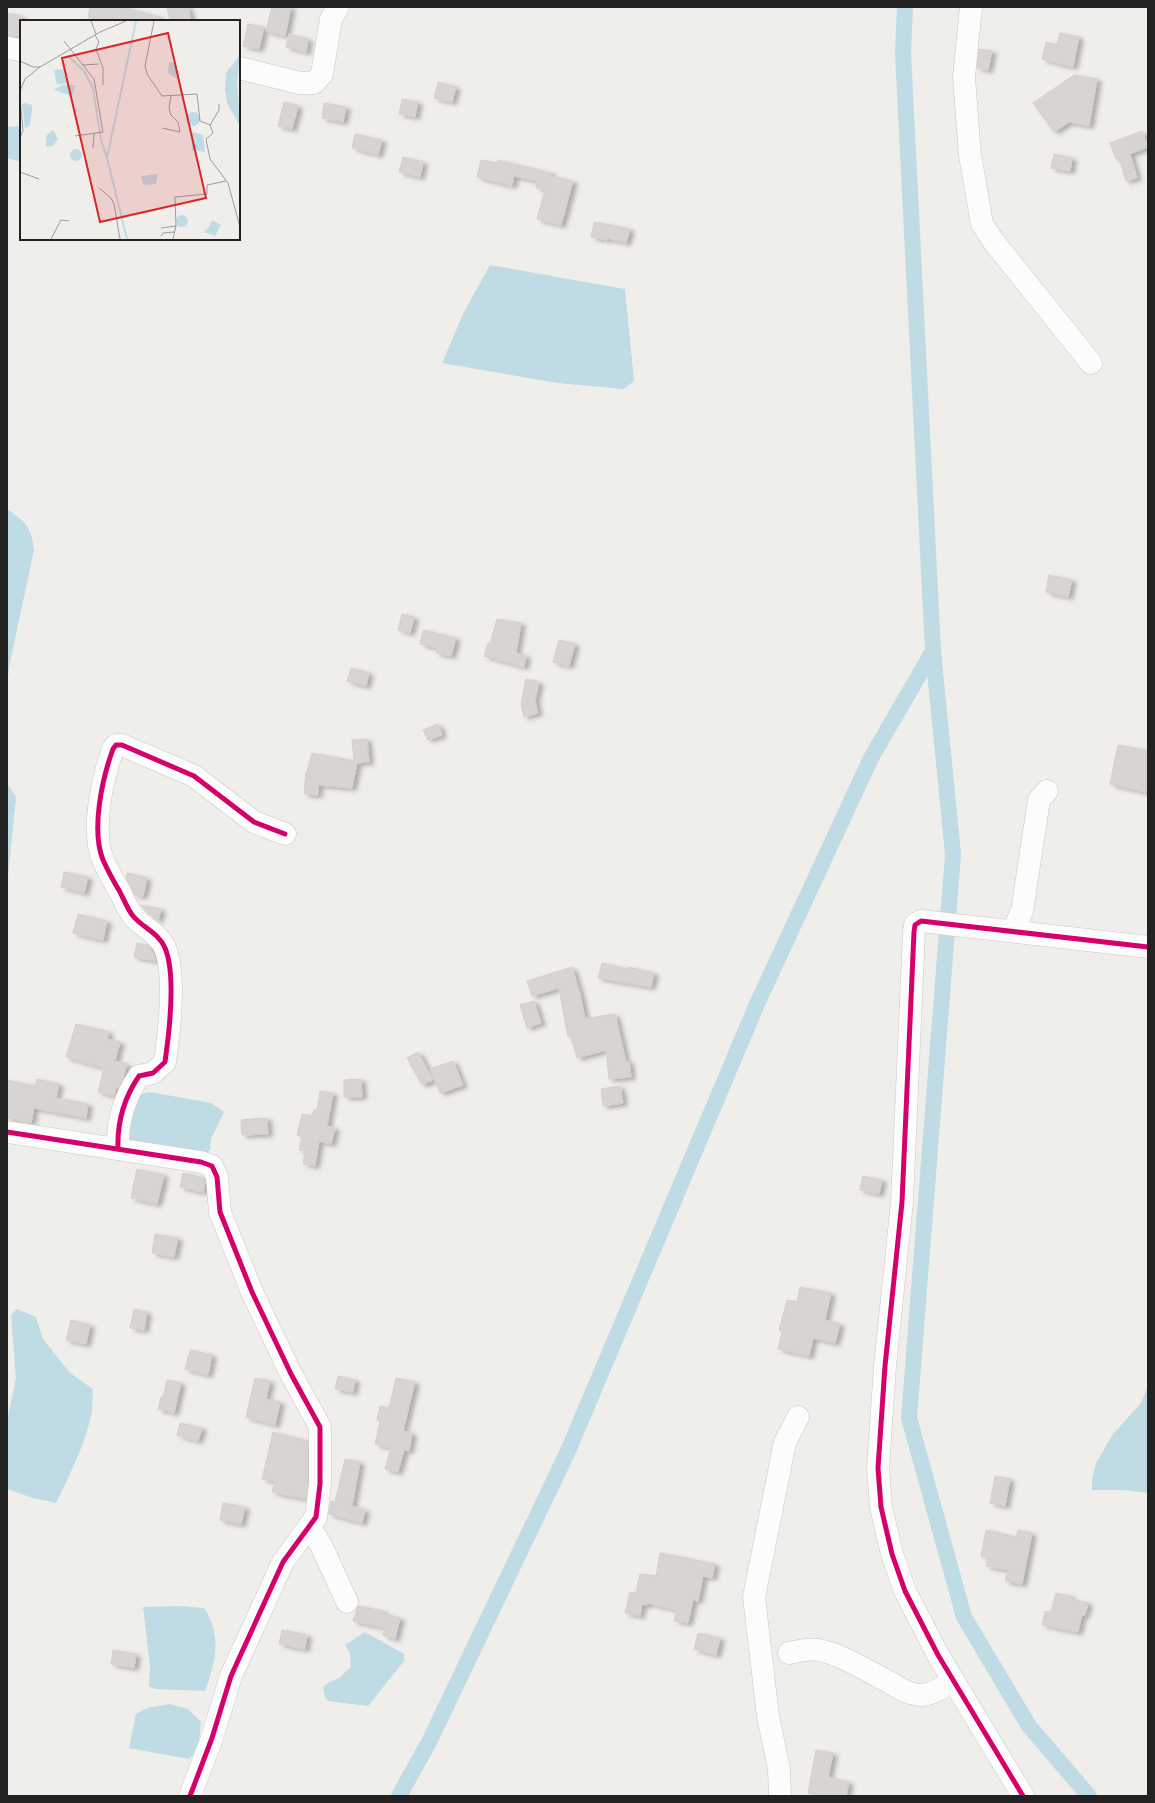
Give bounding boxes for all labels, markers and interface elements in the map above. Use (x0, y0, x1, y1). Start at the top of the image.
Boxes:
inset map (20, 20, 240, 240)

